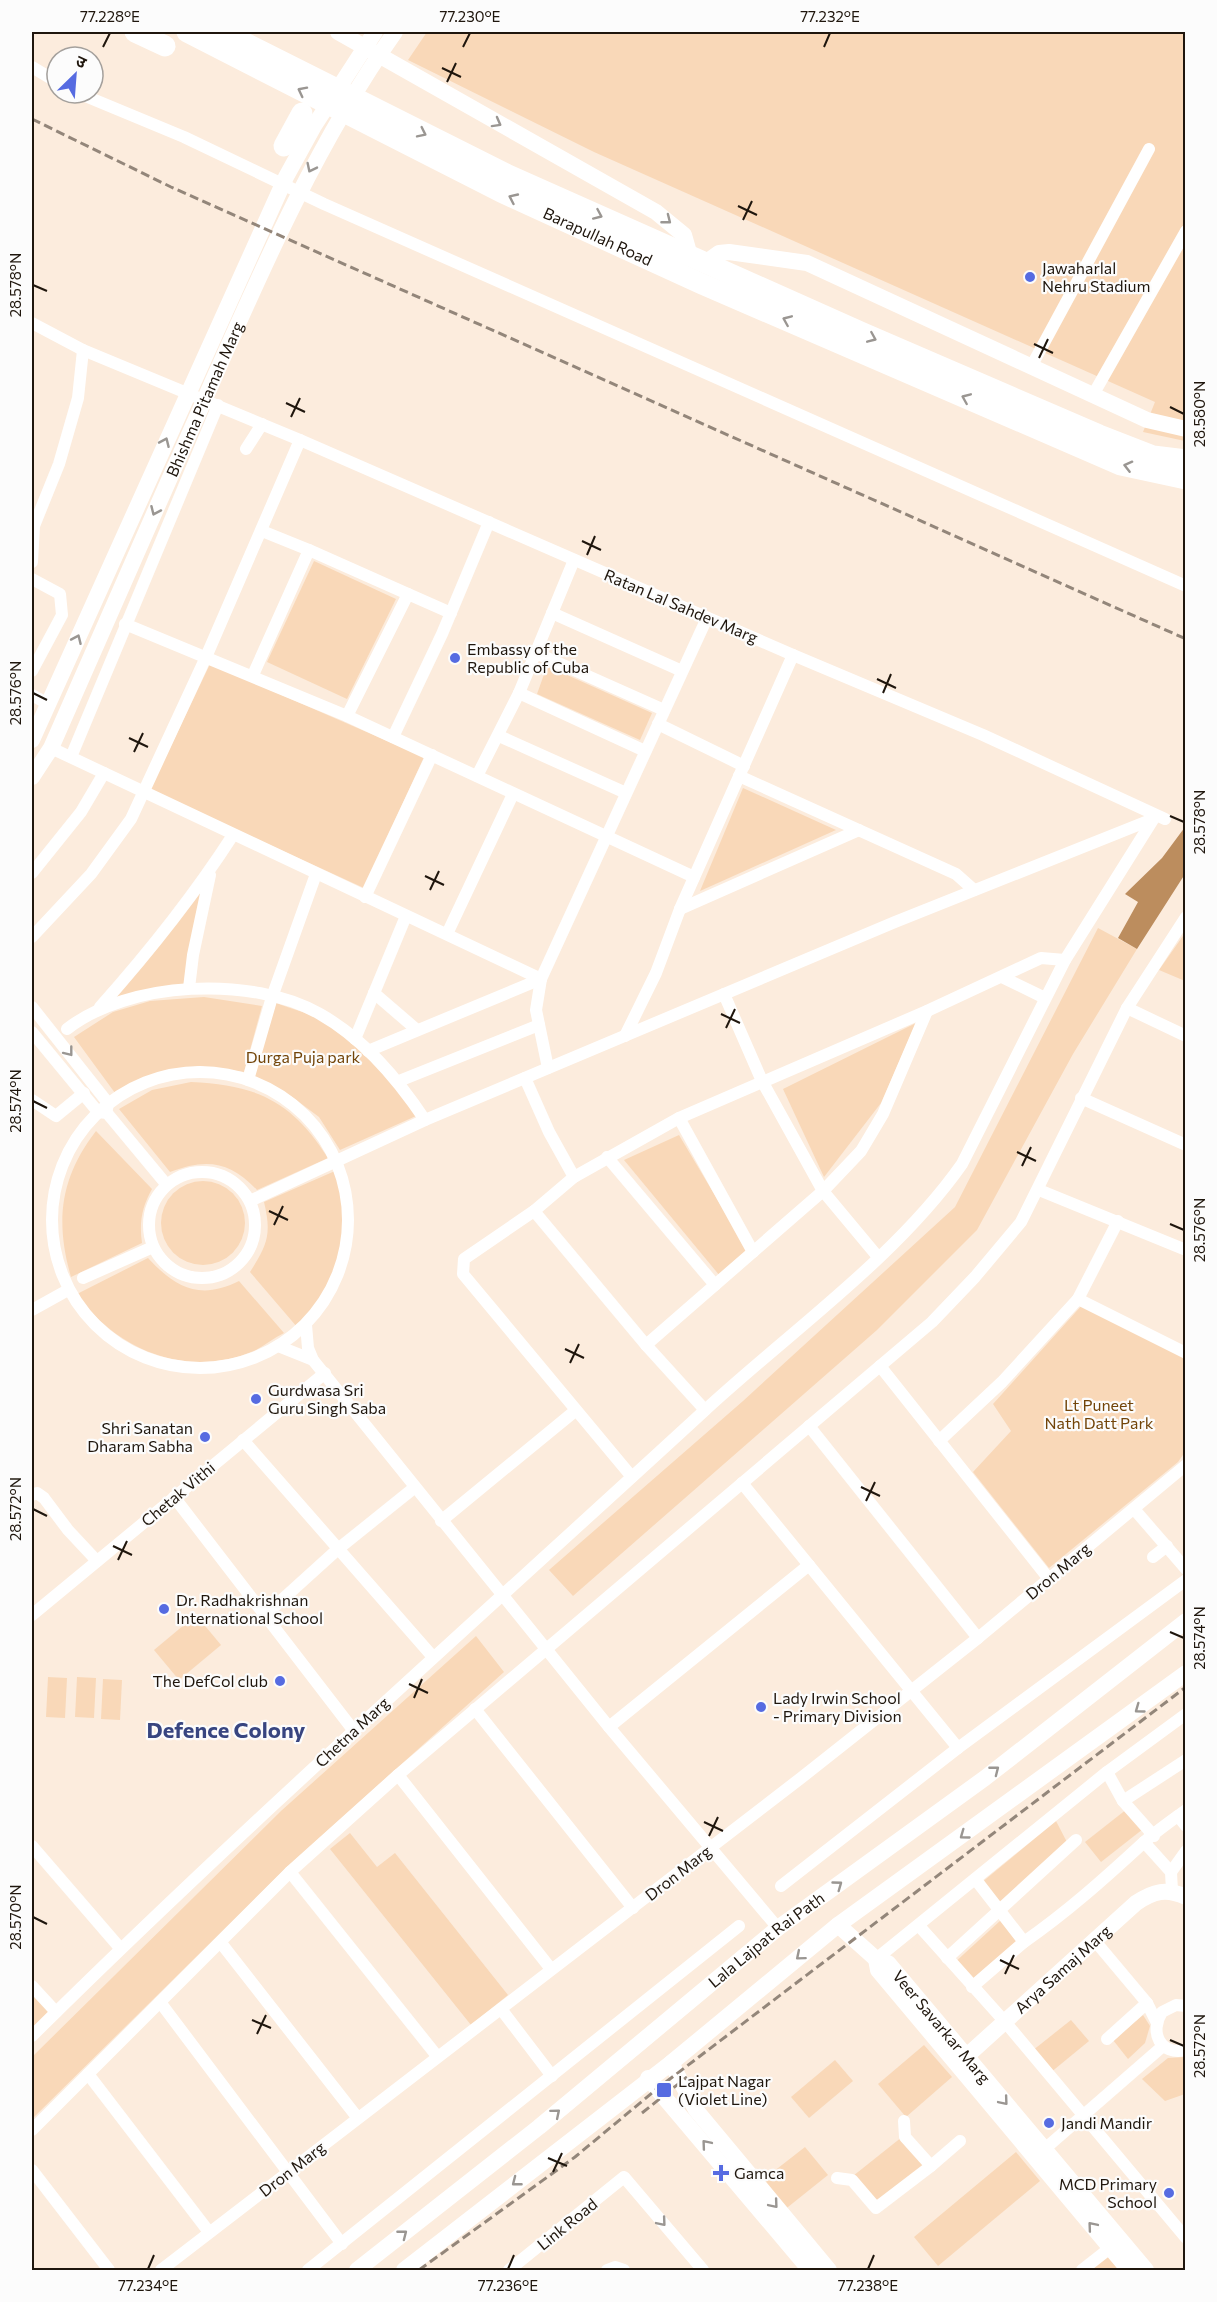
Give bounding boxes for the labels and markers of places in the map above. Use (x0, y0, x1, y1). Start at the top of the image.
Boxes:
place label: Jawaharlal Nehru Stadium (1042, 258, 1150, 295)
marker: Jawaharlal Nehru Stadium (1023, 270, 1037, 284)
place label: Embassy of the Republic of Cuba (467, 639, 589, 676)
marker: Embassy of the Republic of Cuba (448, 651, 462, 665)
place label: Gurdwasa Sri Guru Singh Saba (268, 1380, 386, 1417)
marker: Gurdwasa Sri Guru Singh Saba (249, 1392, 263, 1406)
place label: Shri Sanatan Dharam Sabha (87, 1418, 193, 1455)
marker: Shri Sanatan Dharam Sabha (198, 1430, 212, 1444)
place label: Dr. Radhakrishnan International School (176, 1590, 323, 1627)
marker: Dr. Radhakrishnan International School (157, 1602, 171, 1616)
place label: The DefCol club (153, 1671, 268, 1690)
marker: The DefCol club (273, 1674, 287, 1688)
place label: Lady Irwin School - Primary Division (773, 1688, 902, 1725)
marker: Lady Irwin School - Primary Division (754, 1700, 768, 1714)
place label: Lajpat Nagar (Violet Line) (678, 2071, 771, 2108)
marker: Lajpat Nagar (Violet Line) (655, 2081, 673, 2099)
place label: Jandi Mandir (1061, 2113, 1153, 2132)
marker: Jandi Mandir (1042, 2116, 1056, 2130)
place label: Gamca (734, 2163, 784, 2182)
marker: Gamca (712, 2164, 730, 2182)
place label: MCD Primary School (1059, 2174, 1157, 2211)
marker: MCD Primary School (1162, 2186, 1176, 2200)

